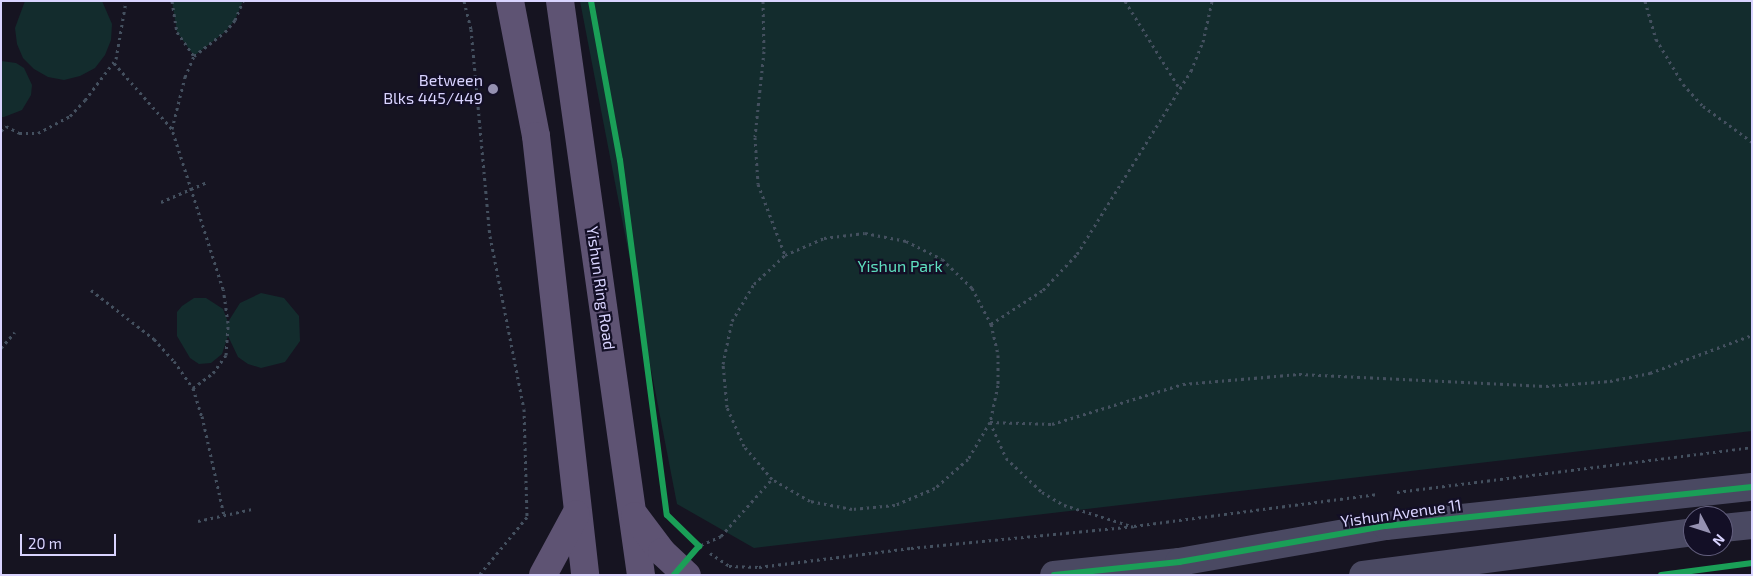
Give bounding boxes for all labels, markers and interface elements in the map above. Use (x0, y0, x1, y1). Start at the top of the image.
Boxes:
place label: Between Blks 445/449 (383, 70, 483, 108)
marker: Between Blks 445/449 (487, 83, 499, 95)
street label: Yishun Ring Road (583, 225, 619, 351)
park label: Yishun Park (857, 256, 943, 276)
street label: Yishun Avenue 11 (1339, 495, 1463, 531)
north arrow (1683, 506, 1733, 556)
scale bar (22, 524, 119, 556)
text: N (1709, 531, 1729, 550)
text: 20 m (28, 534, 62, 552)

